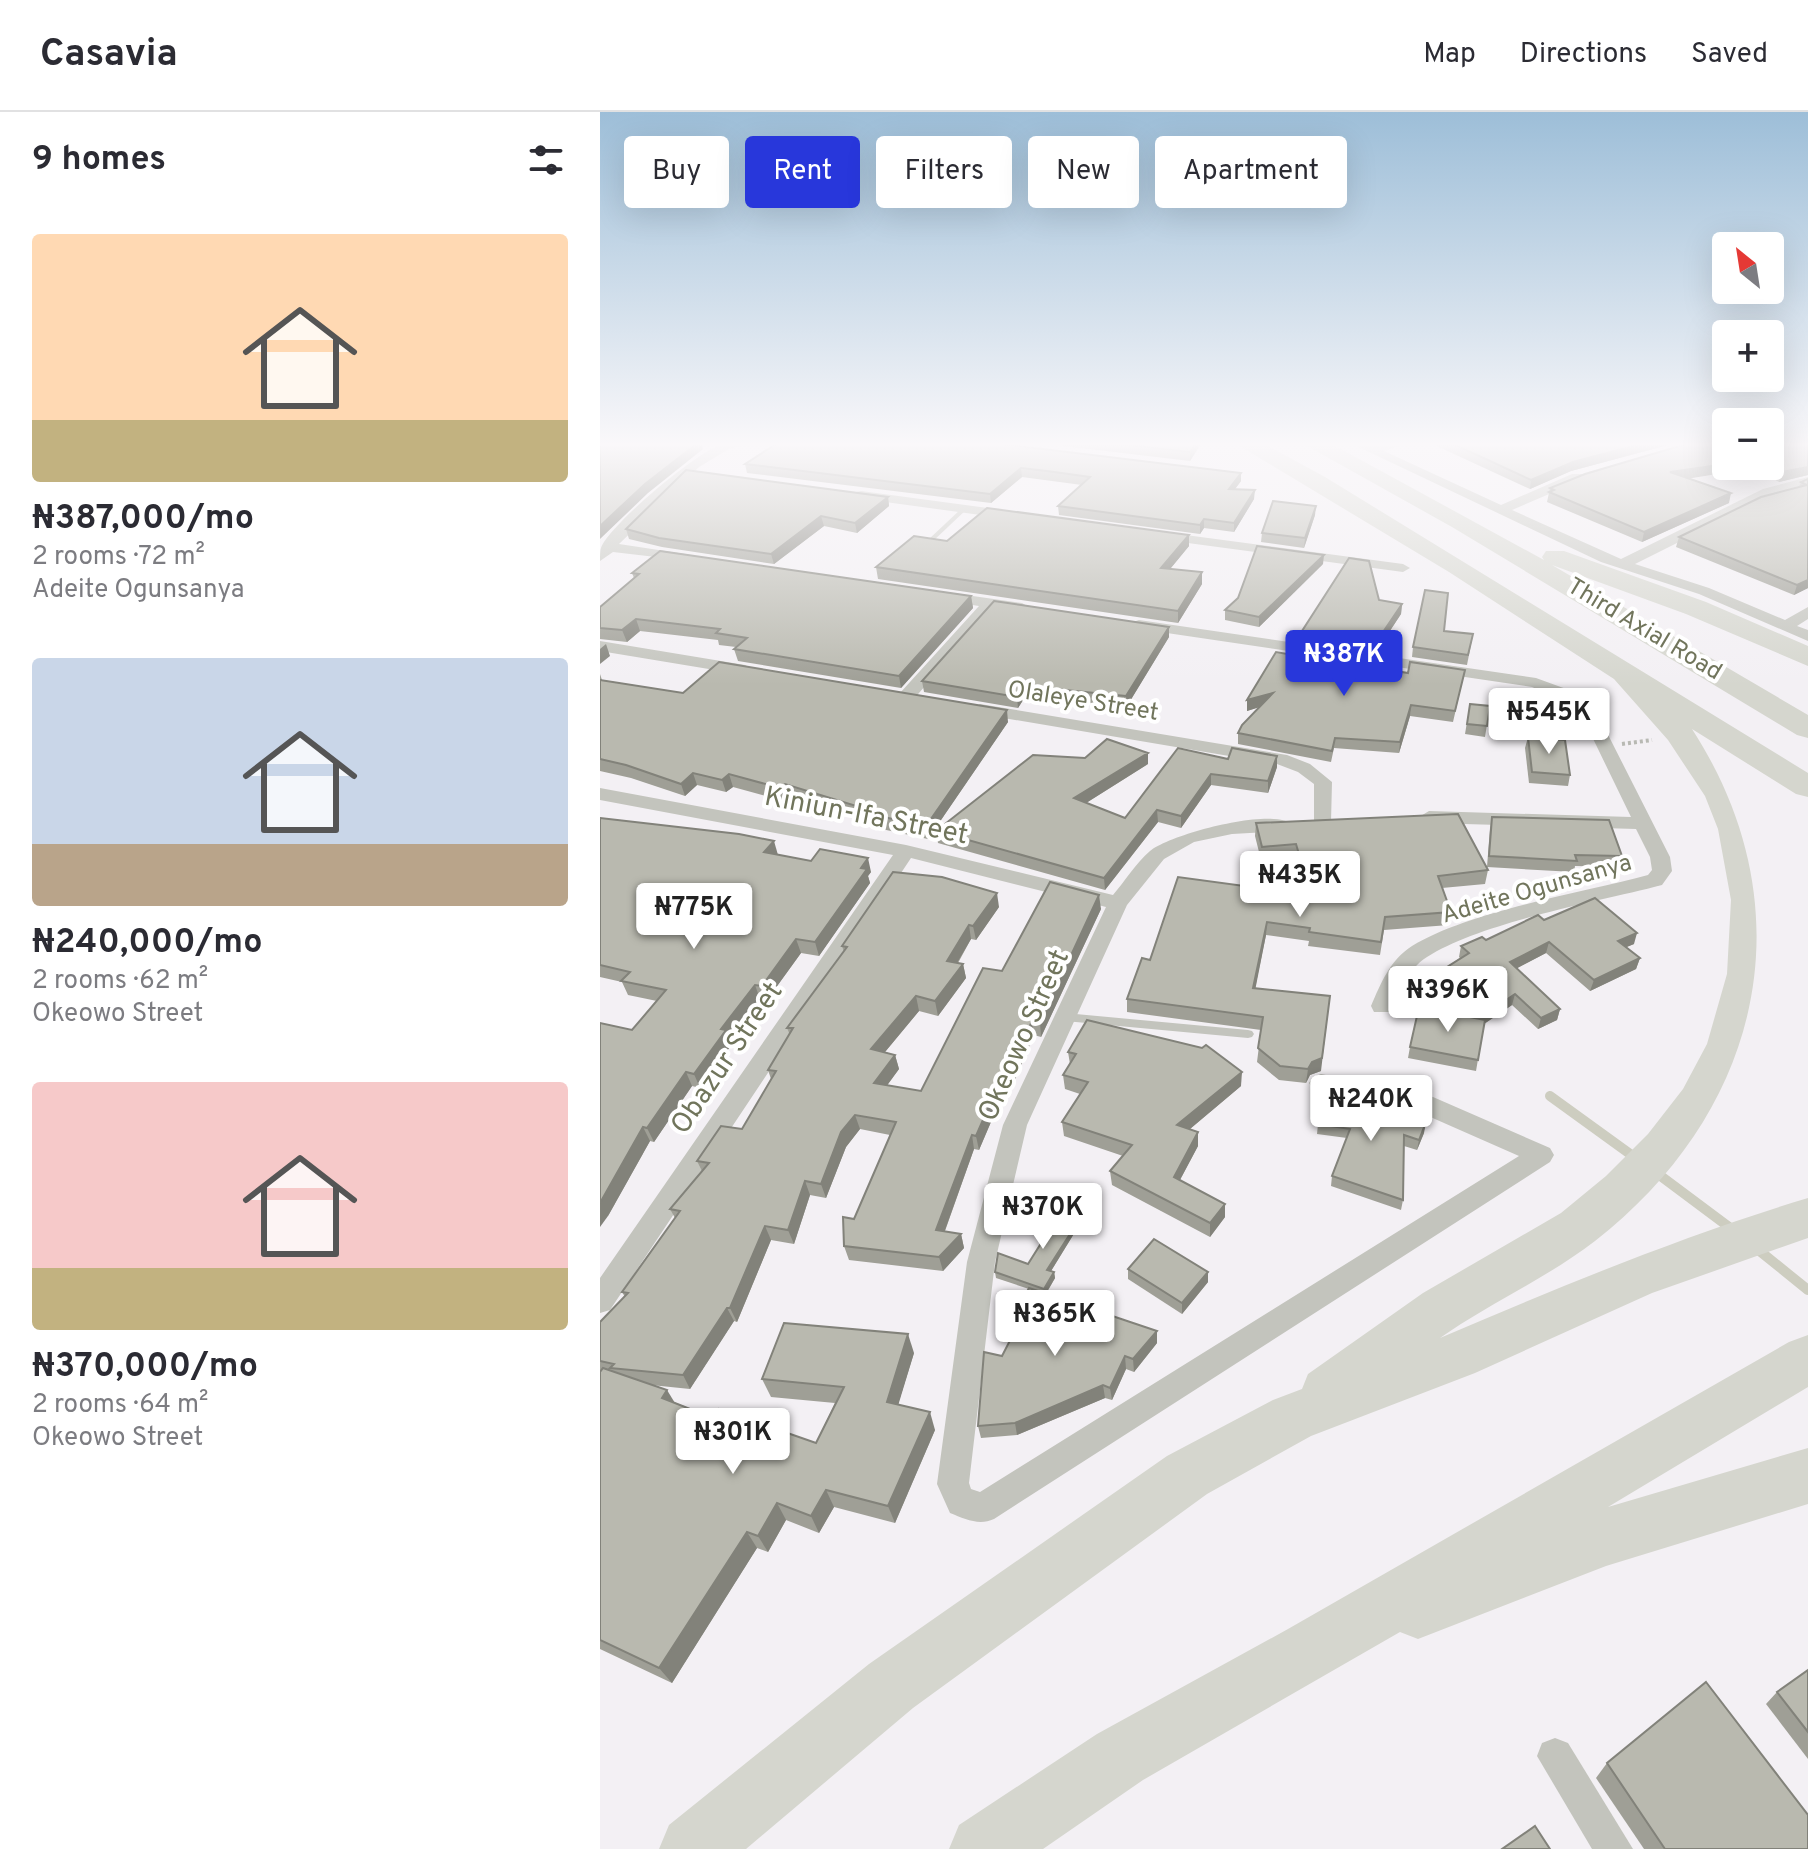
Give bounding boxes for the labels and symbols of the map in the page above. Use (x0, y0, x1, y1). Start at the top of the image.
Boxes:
north arrow (1712, 232, 1784, 304)
street label: Third Axial Road (1561, 572, 1727, 688)
pin: ₦387K (1288, 630, 1400, 698)
street label: Olaleye Street (1005, 675, 1161, 729)
pin: ₦545K (1493, 688, 1605, 756)
street label: Kiniun-Ifa Street (761, 780, 971, 854)
street label: Adeite Ogunsanya (1439, 849, 1635, 931)
pin: ₦435K (1244, 851, 1356, 919)
pin: ₦775K (638, 883, 750, 951)
street label: Okeowo Street (971, 944, 1079, 1128)
pin: ₦396K (1392, 966, 1504, 1034)
street label: Obazur Street (664, 976, 792, 1142)
pin: ₦240K (1315, 1075, 1427, 1143)
pin: ₦370K (987, 1183, 1099, 1251)
pin: ₦365K (999, 1290, 1111, 1358)
pin: ₦301K (677, 1408, 789, 1476)

